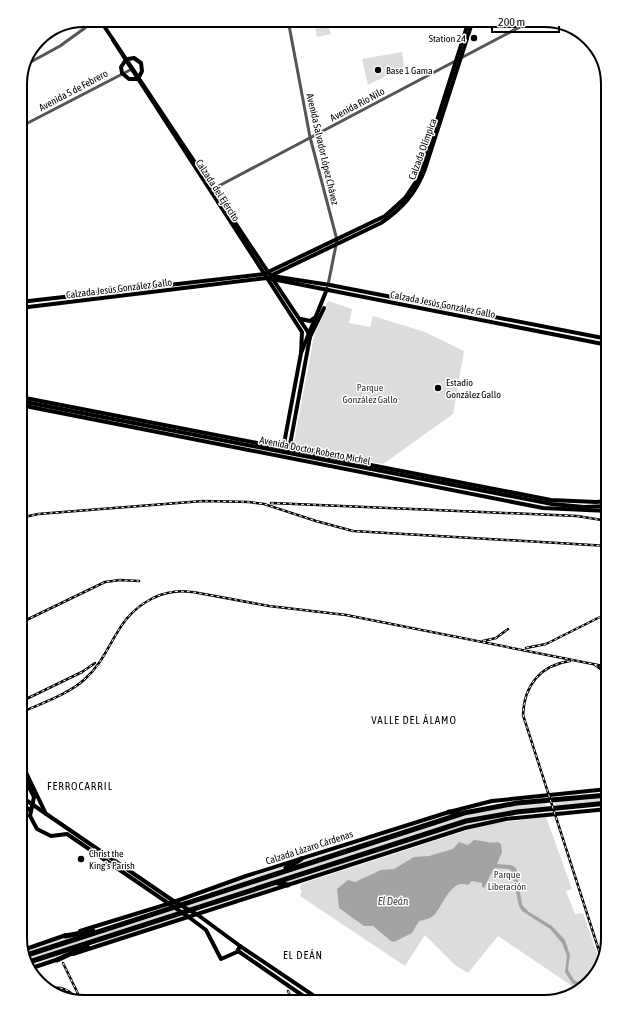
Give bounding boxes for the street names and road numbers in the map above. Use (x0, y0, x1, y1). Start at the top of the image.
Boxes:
street label: Avenida 5 de Febrero (37, 68, 110, 113)
street label: Avenida Río Nilo (328, 85, 387, 123)
street label: Avenida Salvador López Chávez (304, 92, 341, 206)
street label: Calzada Olímpica (406, 117, 439, 181)
street label: Calzada del Ejército (193, 157, 242, 224)
street label: Calzada Jesús González Gallo (65, 276, 173, 300)
street label: Calzada Jesús González Gallo (389, 289, 497, 320)
street label: Avenida Doctor Roberto Michel (259, 434, 372, 467)
street label: Calzada Lázaro Cárdenas (264, 828, 355, 867)

